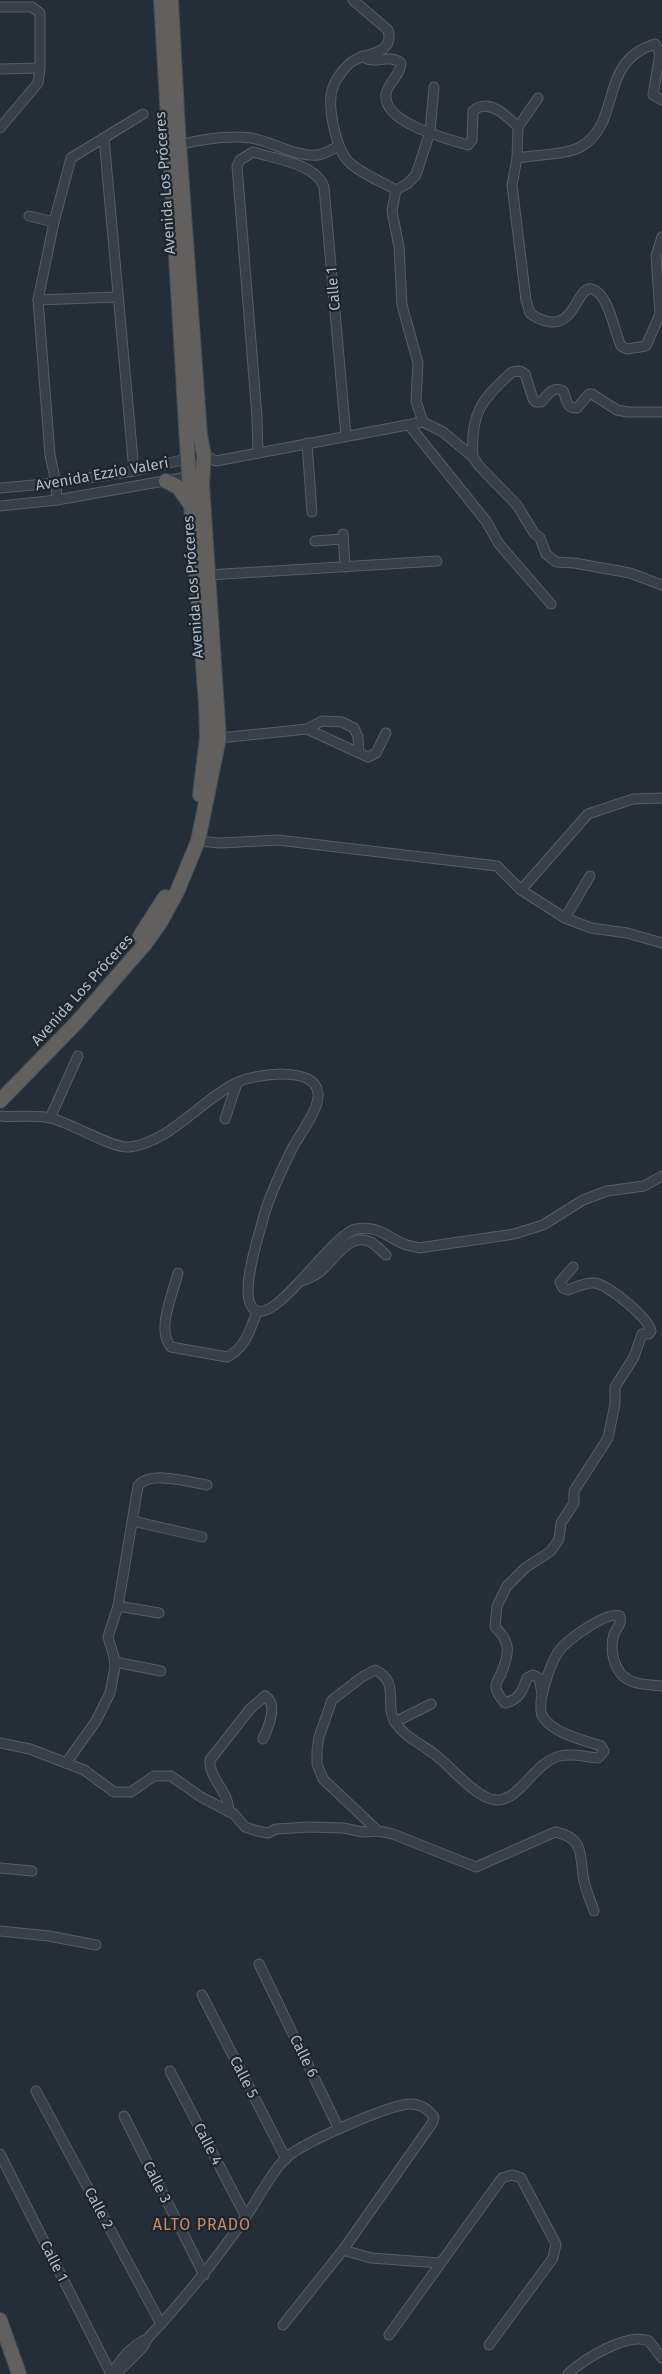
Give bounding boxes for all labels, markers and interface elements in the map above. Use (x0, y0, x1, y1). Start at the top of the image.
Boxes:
street label: Avenida Los Próceres (151, 111, 179, 255)
street label: Calle 1 (322, 266, 344, 312)
street label: Avenida Ezzio Valeri (34, 453, 170, 495)
street label: Avenida Los Próceres (179, 515, 207, 659)
street label: Avenida Los Próceres (27, 931, 137, 1049)
street label: Calle 6 (286, 2032, 322, 2080)
street label: Calle 5 (226, 2053, 262, 2101)
street label: Calle 4 (190, 2120, 226, 2168)
street label: Calle 3 (139, 2158, 175, 2206)
street label: Calle 2 (81, 2184, 117, 2232)
district label: ALTO PRADO (153, 2215, 251, 2234)
street label: Calle 1 (36, 2237, 72, 2285)

